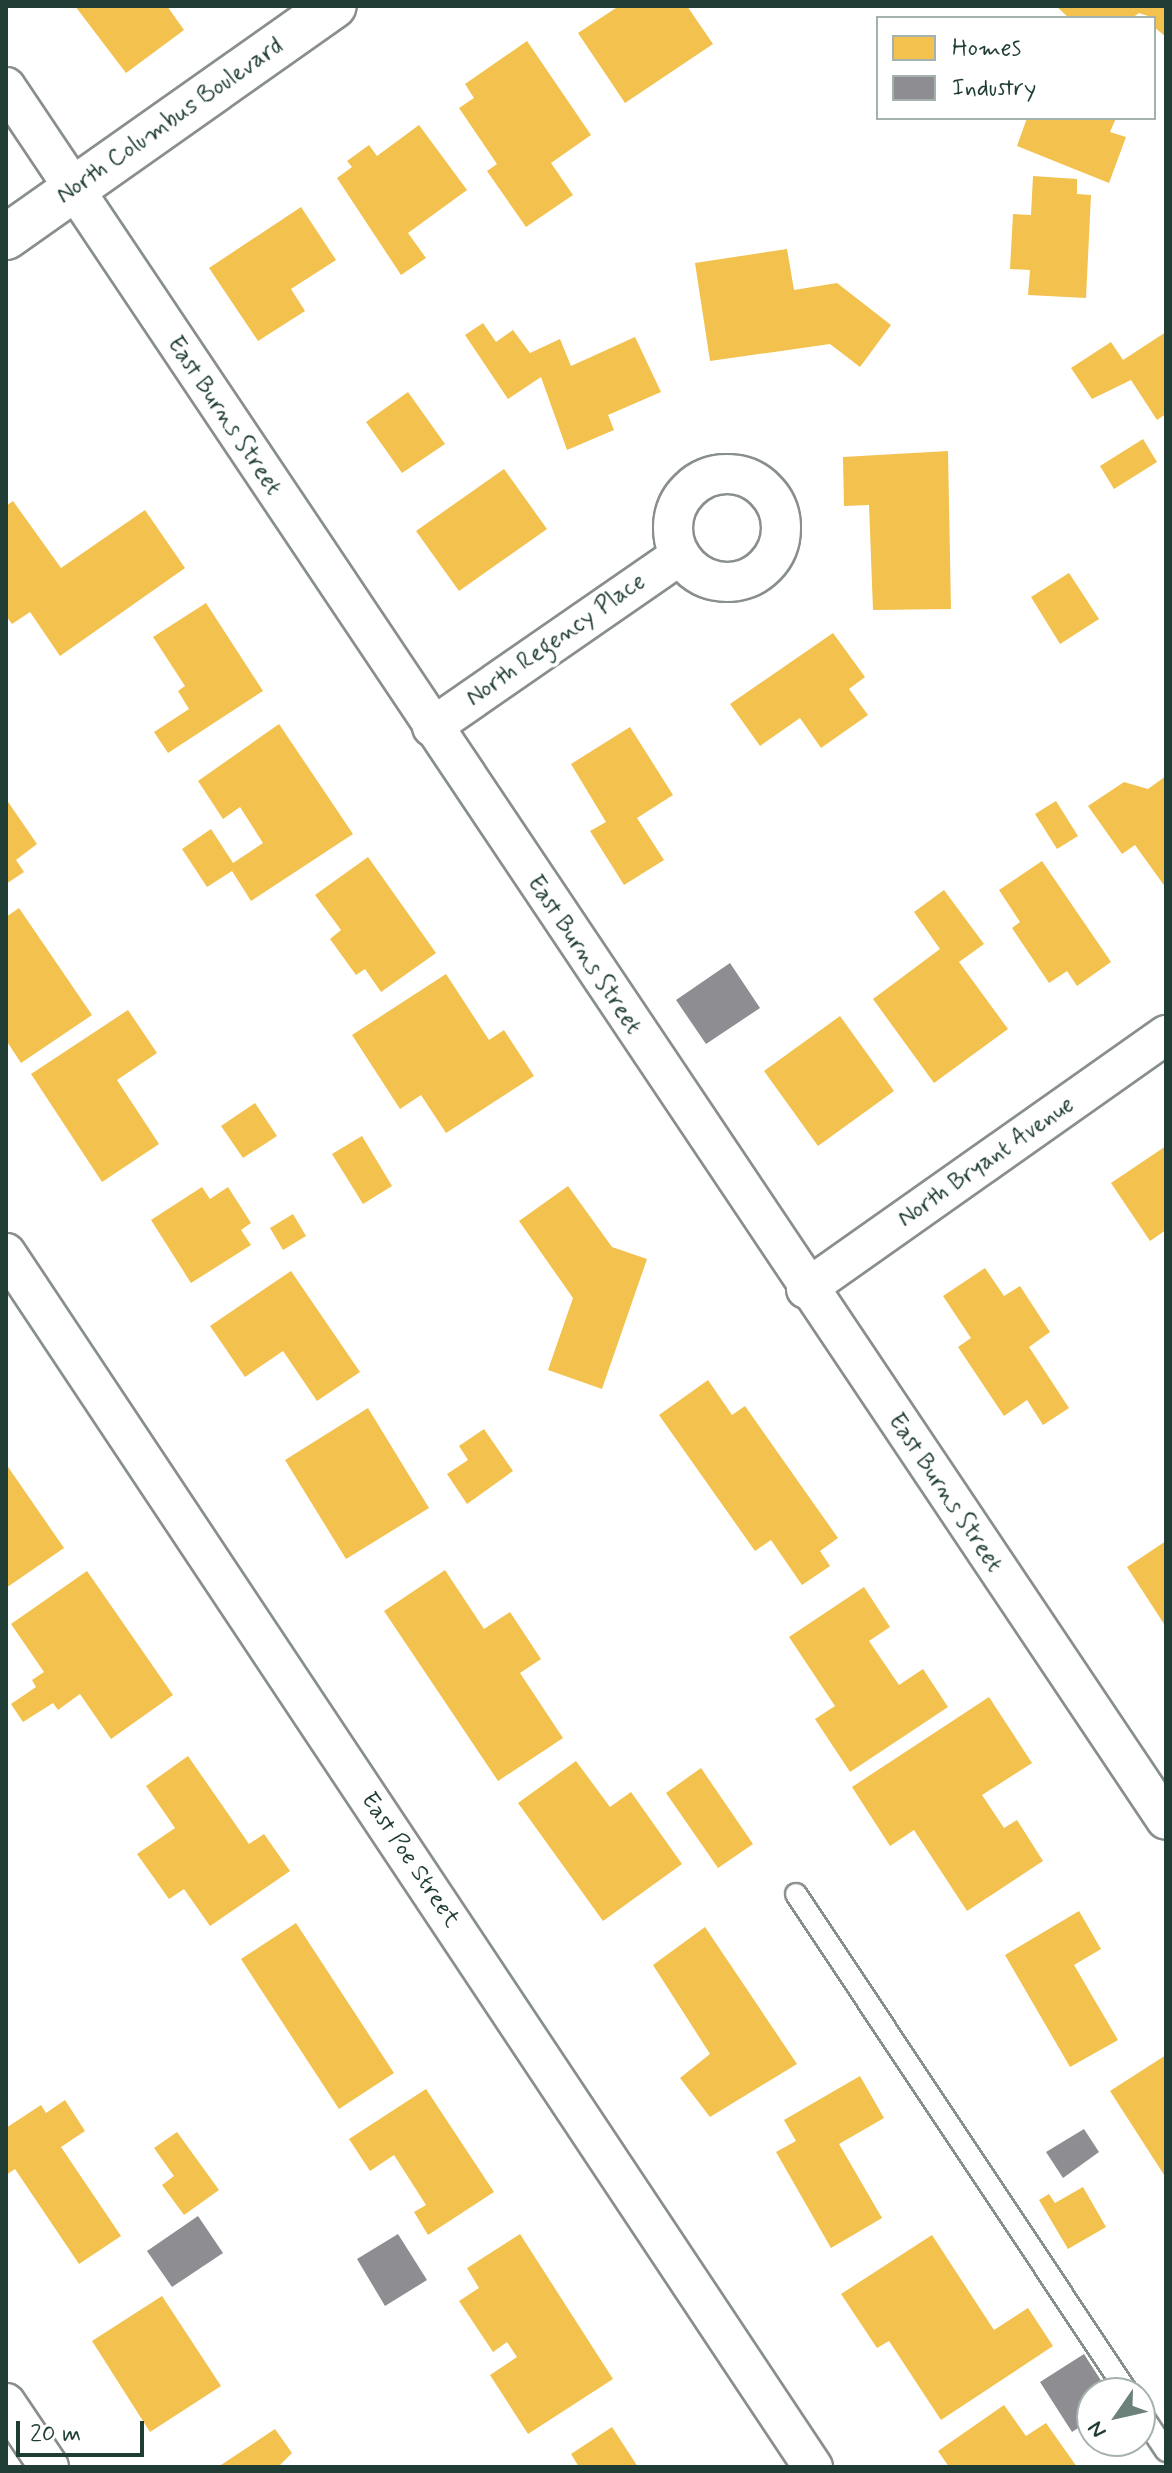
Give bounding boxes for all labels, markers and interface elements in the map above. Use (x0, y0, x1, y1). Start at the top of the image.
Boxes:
legend (876, 16, 1156, 120)
street label: North Columbus Boulevard (52, 32, 288, 210)
text: Homes (952, 33, 1021, 64)
text: Industry (952, 73, 1036, 104)
street label: East Burns Street (159, 329, 289, 503)
street label: North Regency Place (462, 568, 650, 712)
street label: East Burns Street (519, 868, 649, 1042)
street label: North Bryant Avenue (890, 1089, 1082, 1235)
street label: East Burns Street (880, 1406, 1010, 1580)
street label: East Poe Street (354, 1787, 466, 1933)
north arrow (1076, 2377, 1156, 2457)
scale bar (20, 2405, 148, 2455)
text: N (1082, 2415, 1113, 2443)
text: 20 m (30, 2419, 81, 2450)

